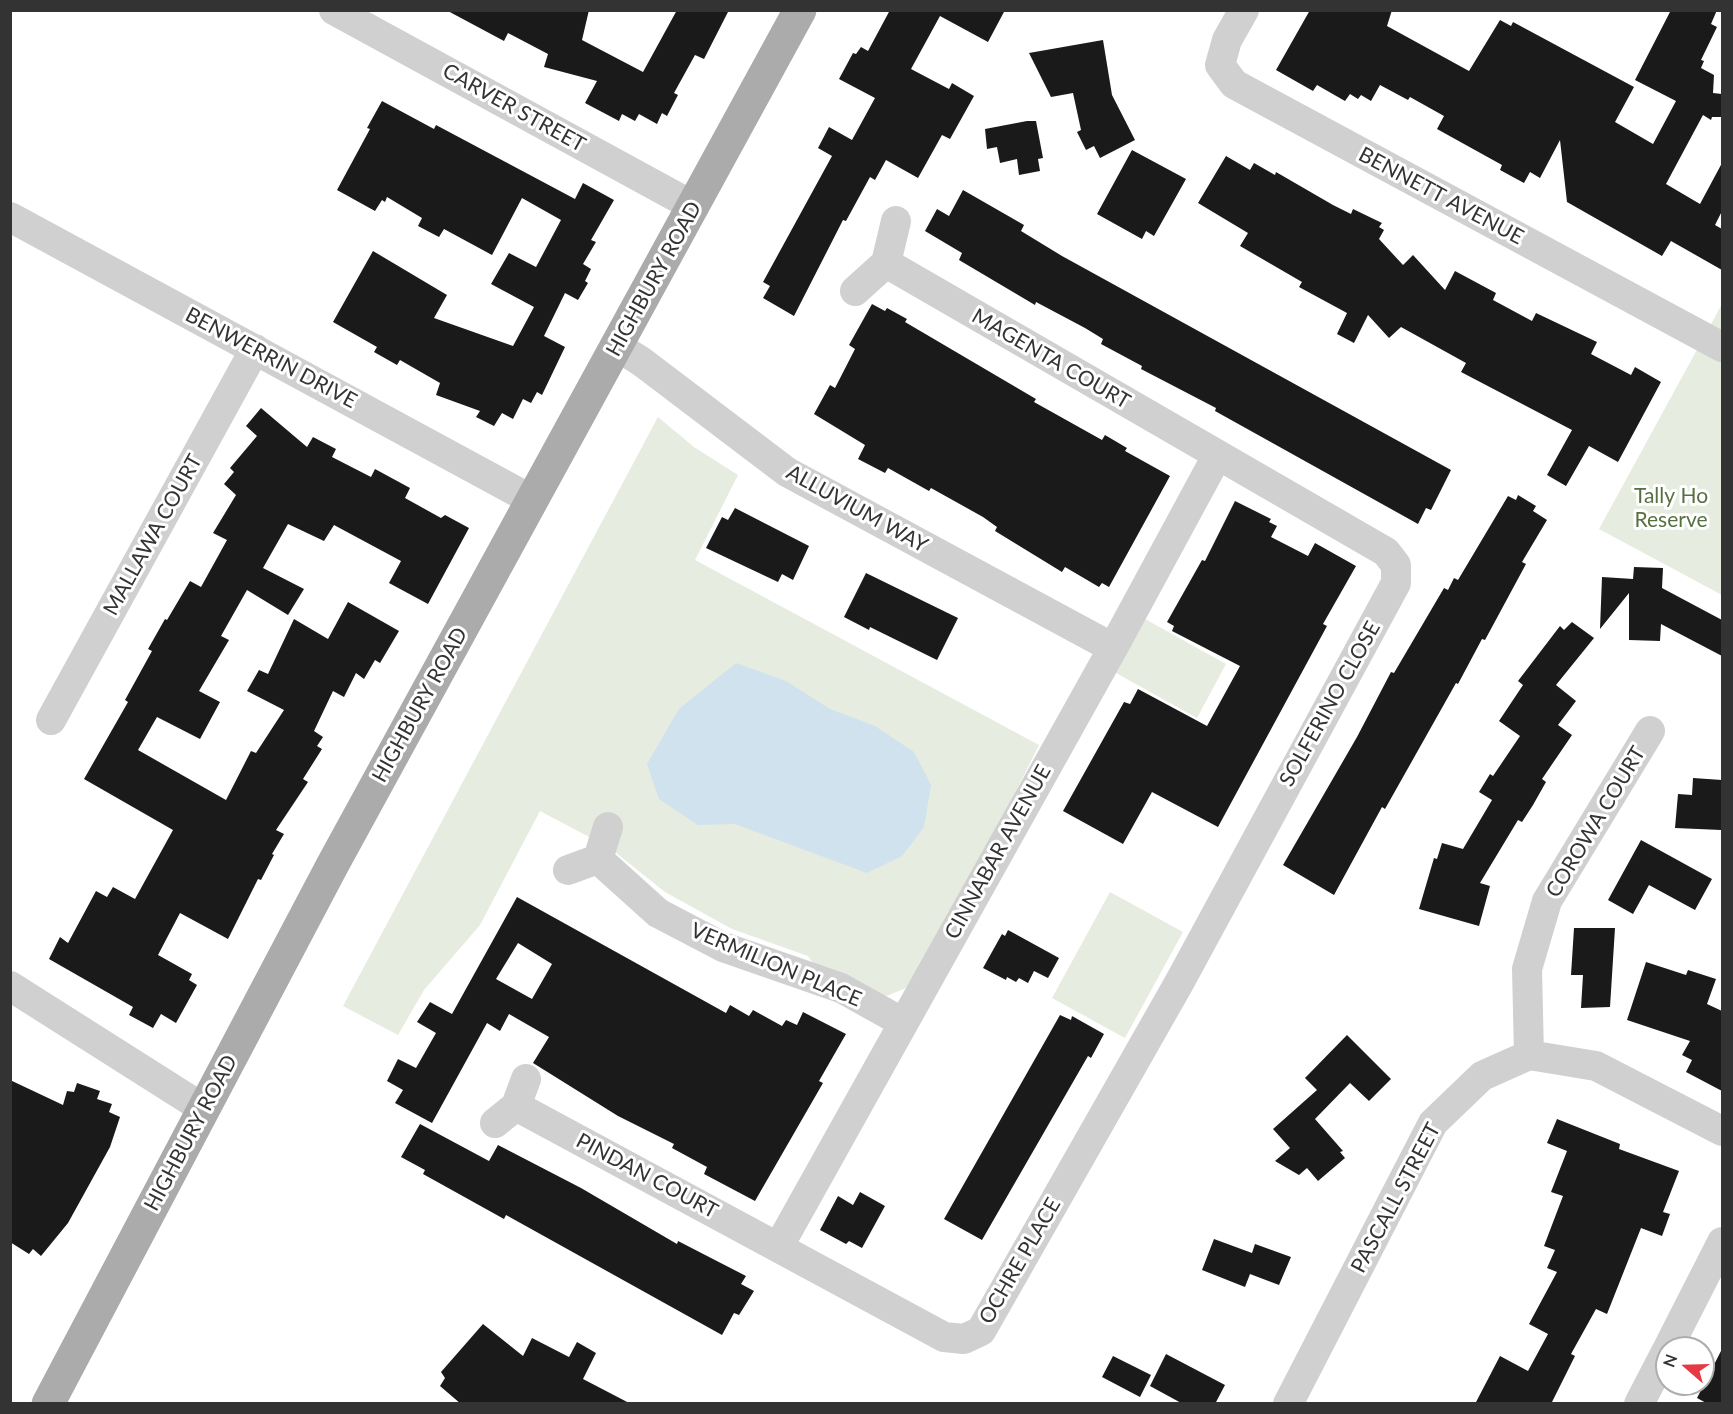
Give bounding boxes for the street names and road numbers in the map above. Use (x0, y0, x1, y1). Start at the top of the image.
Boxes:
street label: CARVER STREET (438, 58, 590, 158)
street label: BENNETT AVENUE (1354, 142, 1528, 250)
street label: HIGHBURY ROAD (601, 197, 707, 361)
street label: BENWERRIN DRIVE (181, 302, 361, 414)
street label: MAGENTA COURT (967, 303, 1135, 415)
street label: MALLAWA COURT (98, 450, 208, 620)
street label: ALLUVIUM WAY (782, 460, 932, 558)
street label: SOLFERINO CLOSE (1274, 617, 1386, 791)
street label: HIGHBURY ROAD (367, 623, 473, 787)
street label: COROWA COURT (1541, 742, 1651, 902)
street label: CINNABAR AVENUE (940, 760, 1056, 944)
street label: VERMILION PLACE (687, 918, 865, 1012)
street label: HIGHBURY ROAD (139, 1051, 243, 1215)
street label: PASCALL STREET (1346, 1119, 1446, 1277)
street label: PINDAN COURT (572, 1128, 722, 1224)
street label: OCHRE PLACE (974, 1194, 1066, 1328)

